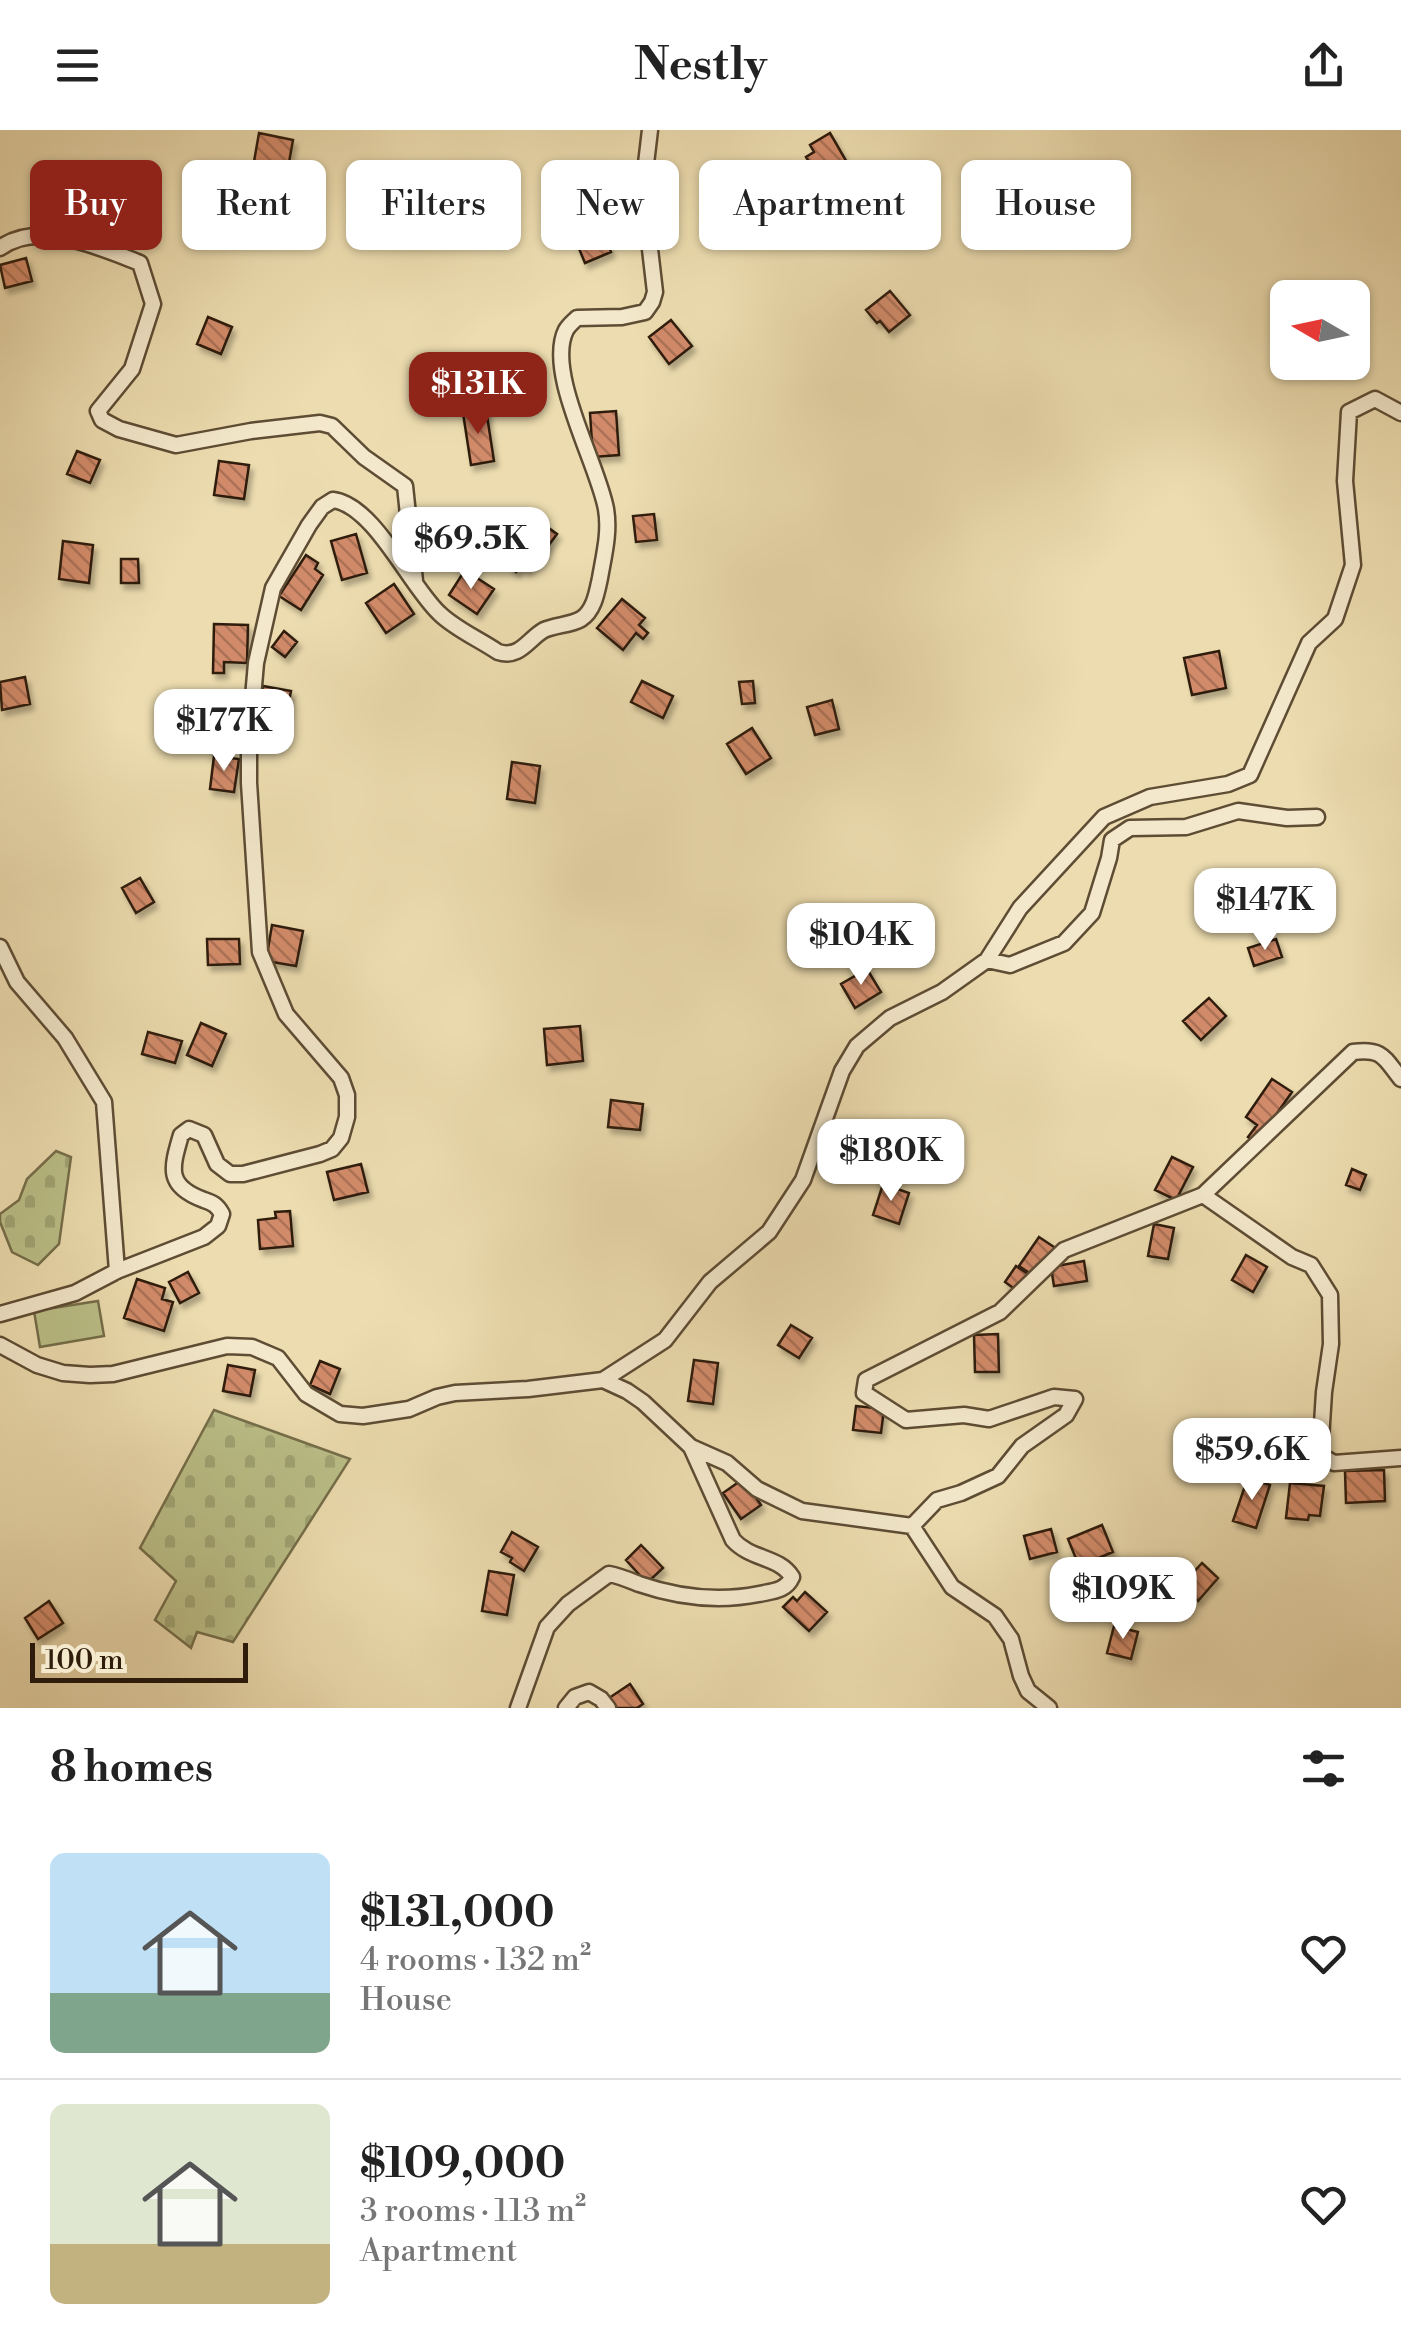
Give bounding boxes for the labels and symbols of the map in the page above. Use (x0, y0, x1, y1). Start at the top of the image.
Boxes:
north arrow (1270, 280, 1370, 380)
pin: $131K (408, 352, 548, 437)
pin: $69.5K (390, 507, 552, 592)
pin: $177K (154, 689, 294, 774)
pin: $147K (1195, 868, 1335, 953)
pin: $104K (791, 903, 931, 988)
pin: $180K (821, 1119, 961, 1204)
pin: $59.6K (1171, 1418, 1333, 1503)
pin: $109K (1053, 1557, 1193, 1642)
scale bar (30, 1638, 248, 1682)

